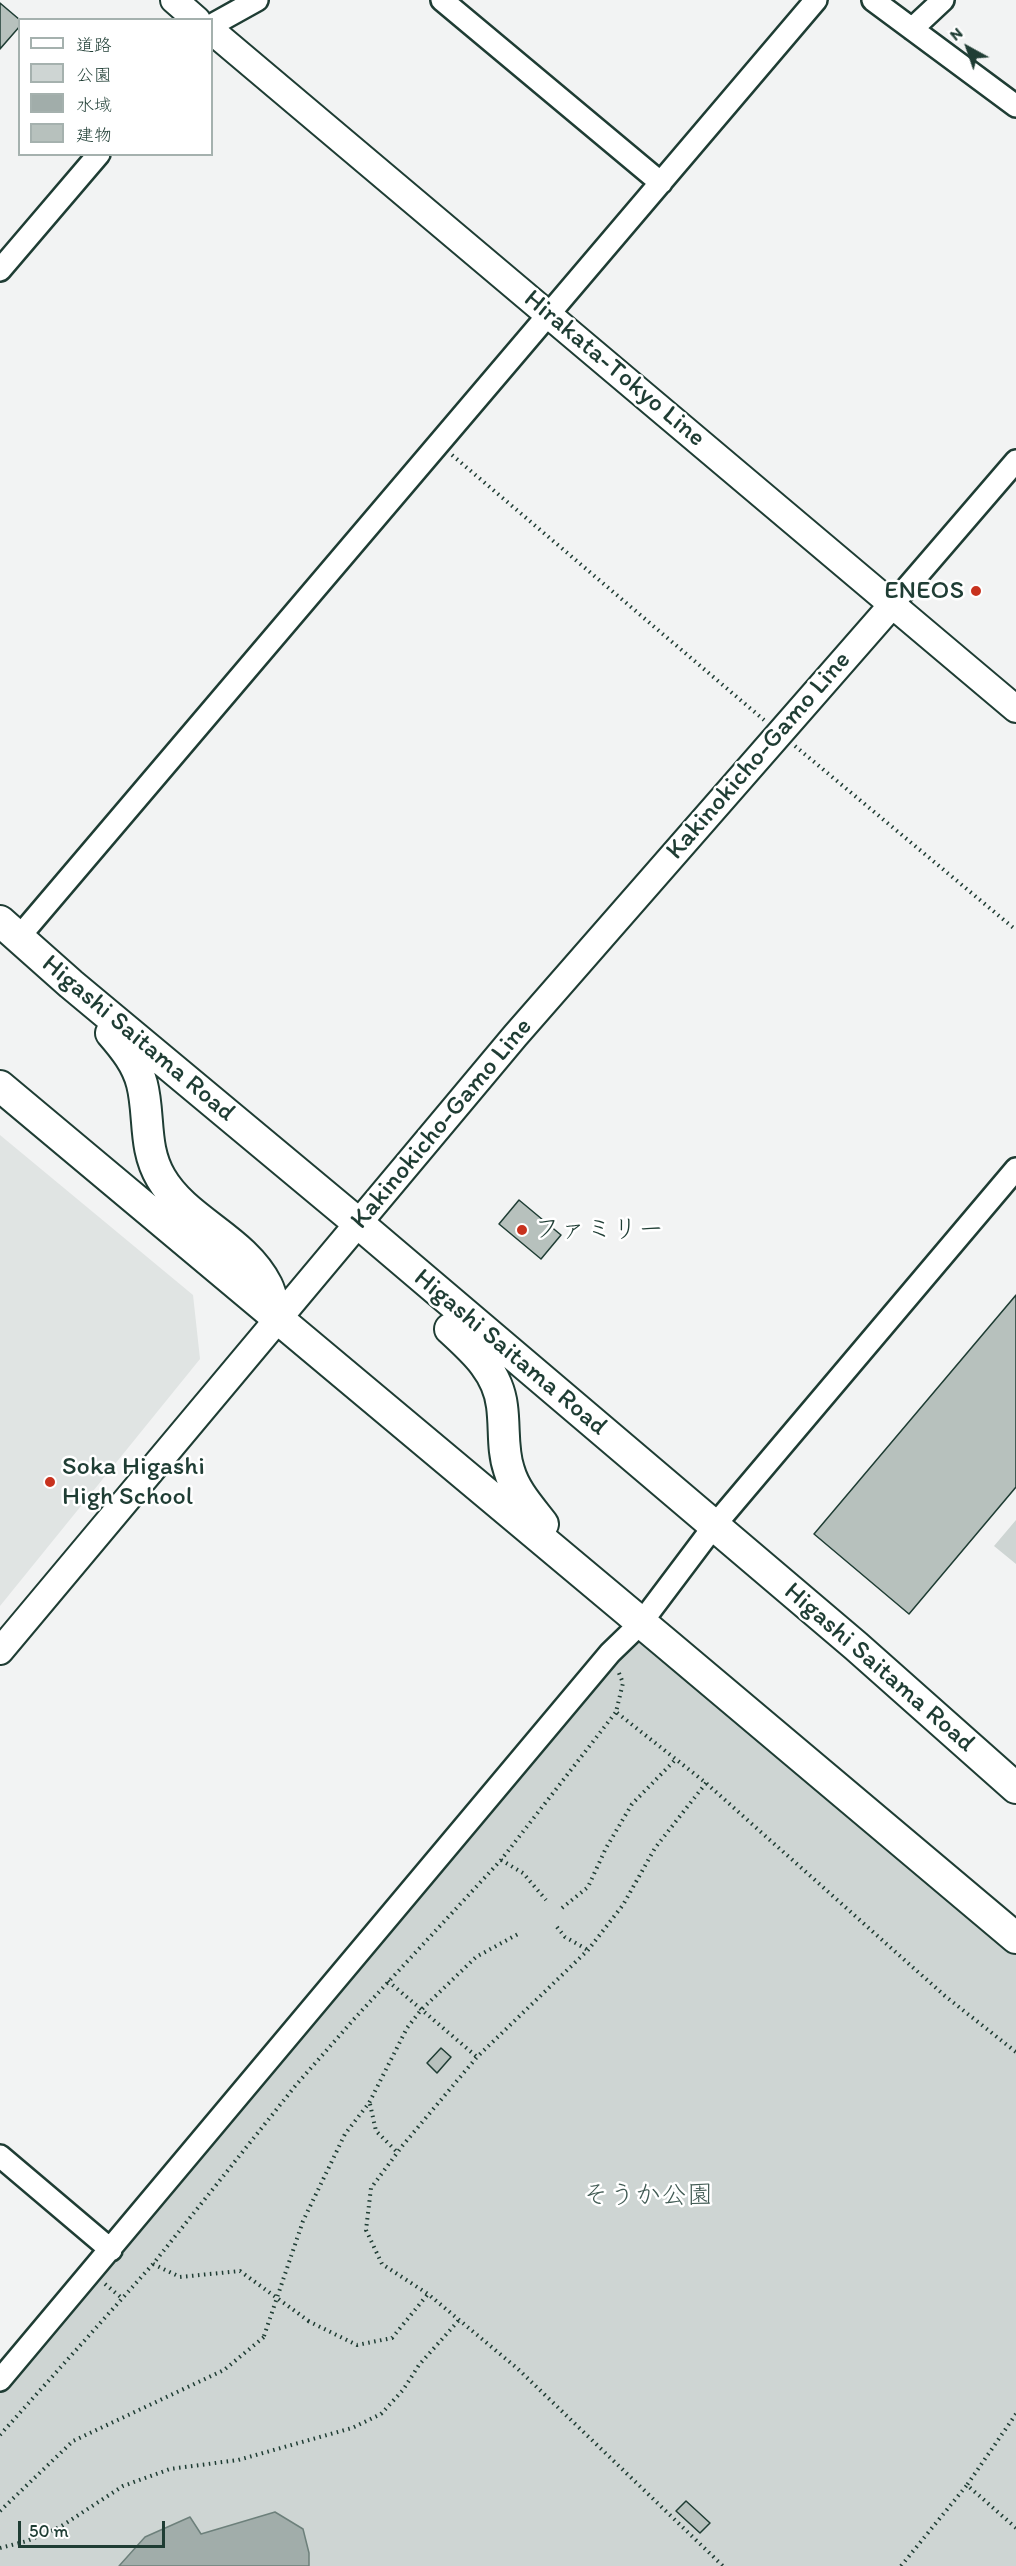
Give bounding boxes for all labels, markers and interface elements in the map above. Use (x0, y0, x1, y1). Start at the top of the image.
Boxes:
legend (18, 18, 213, 156)
north arrow (938, 18, 998, 78)
text: N (946, 23, 966, 45)
text: 道路 (76, 34, 112, 56)
text: 公園 (76, 64, 112, 86)
text: 水域 (76, 94, 112, 116)
text: 建物 (76, 124, 112, 146)
street label: Hirakata-Tokyo Line (517, 284, 711, 454)
place label: ENEOS (884, 575, 964, 607)
marker: ENEOS (969, 584, 983, 598)
street label: Kakinokicho-Gamo Line (660, 645, 858, 867)
street label: Higashi Saitama Road (35, 949, 241, 1129)
street label: Kakinokicho-Gamo Line (345, 1012, 539, 1236)
place label: ファミリー (534, 1214, 664, 1246)
marker: ファミリー (515, 1223, 529, 1237)
street label: Higashi Saitama Road (407, 1263, 613, 1443)
place label: Soka Higashi High School (62, 1451, 205, 1512)
marker: Soka Higashi High School (43, 1475, 57, 1489)
street label: Higashi Saitama Road (777, 1576, 981, 1760)
park label: そうか公園 (583, 2180, 713, 2212)
scale bar (21, 2509, 168, 2547)
text: 50 m (29, 2520, 69, 2542)

